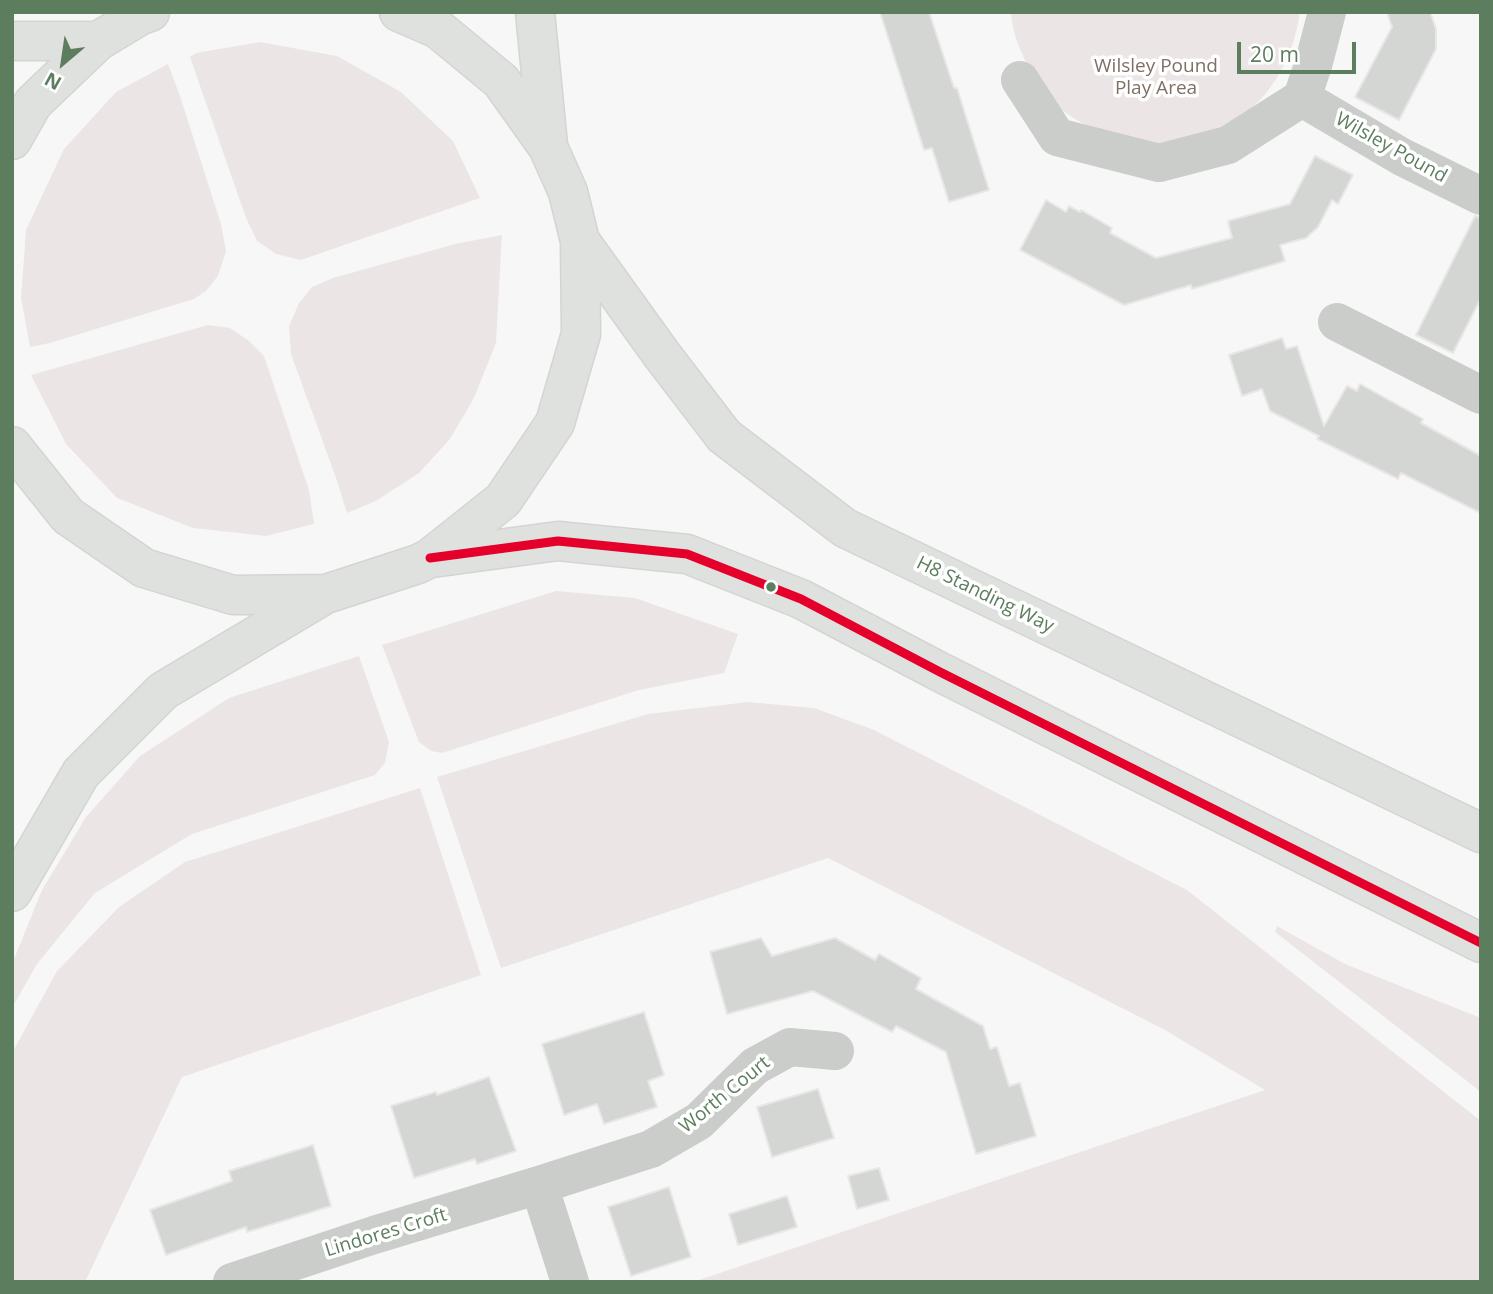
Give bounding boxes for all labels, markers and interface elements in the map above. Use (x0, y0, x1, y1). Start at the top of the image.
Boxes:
north arrow (28, 28, 98, 98)
scale bar (1241, 28, 1360, 72)
text: 20 m (1250, 40, 1299, 68)
park label: Wilsley Pound Play Area (1094, 56, 1218, 100)
text: N (40, 66, 66, 96)
street label: Wilsley Pound (1331, 108, 1451, 188)
street label: H8 Standing Way (913, 552, 1057, 638)
unlabelled marker (764, 580, 778, 594)
street label: Worth Court (675, 1052, 775, 1138)
street label: Lindores Croft (322, 1204, 450, 1262)

